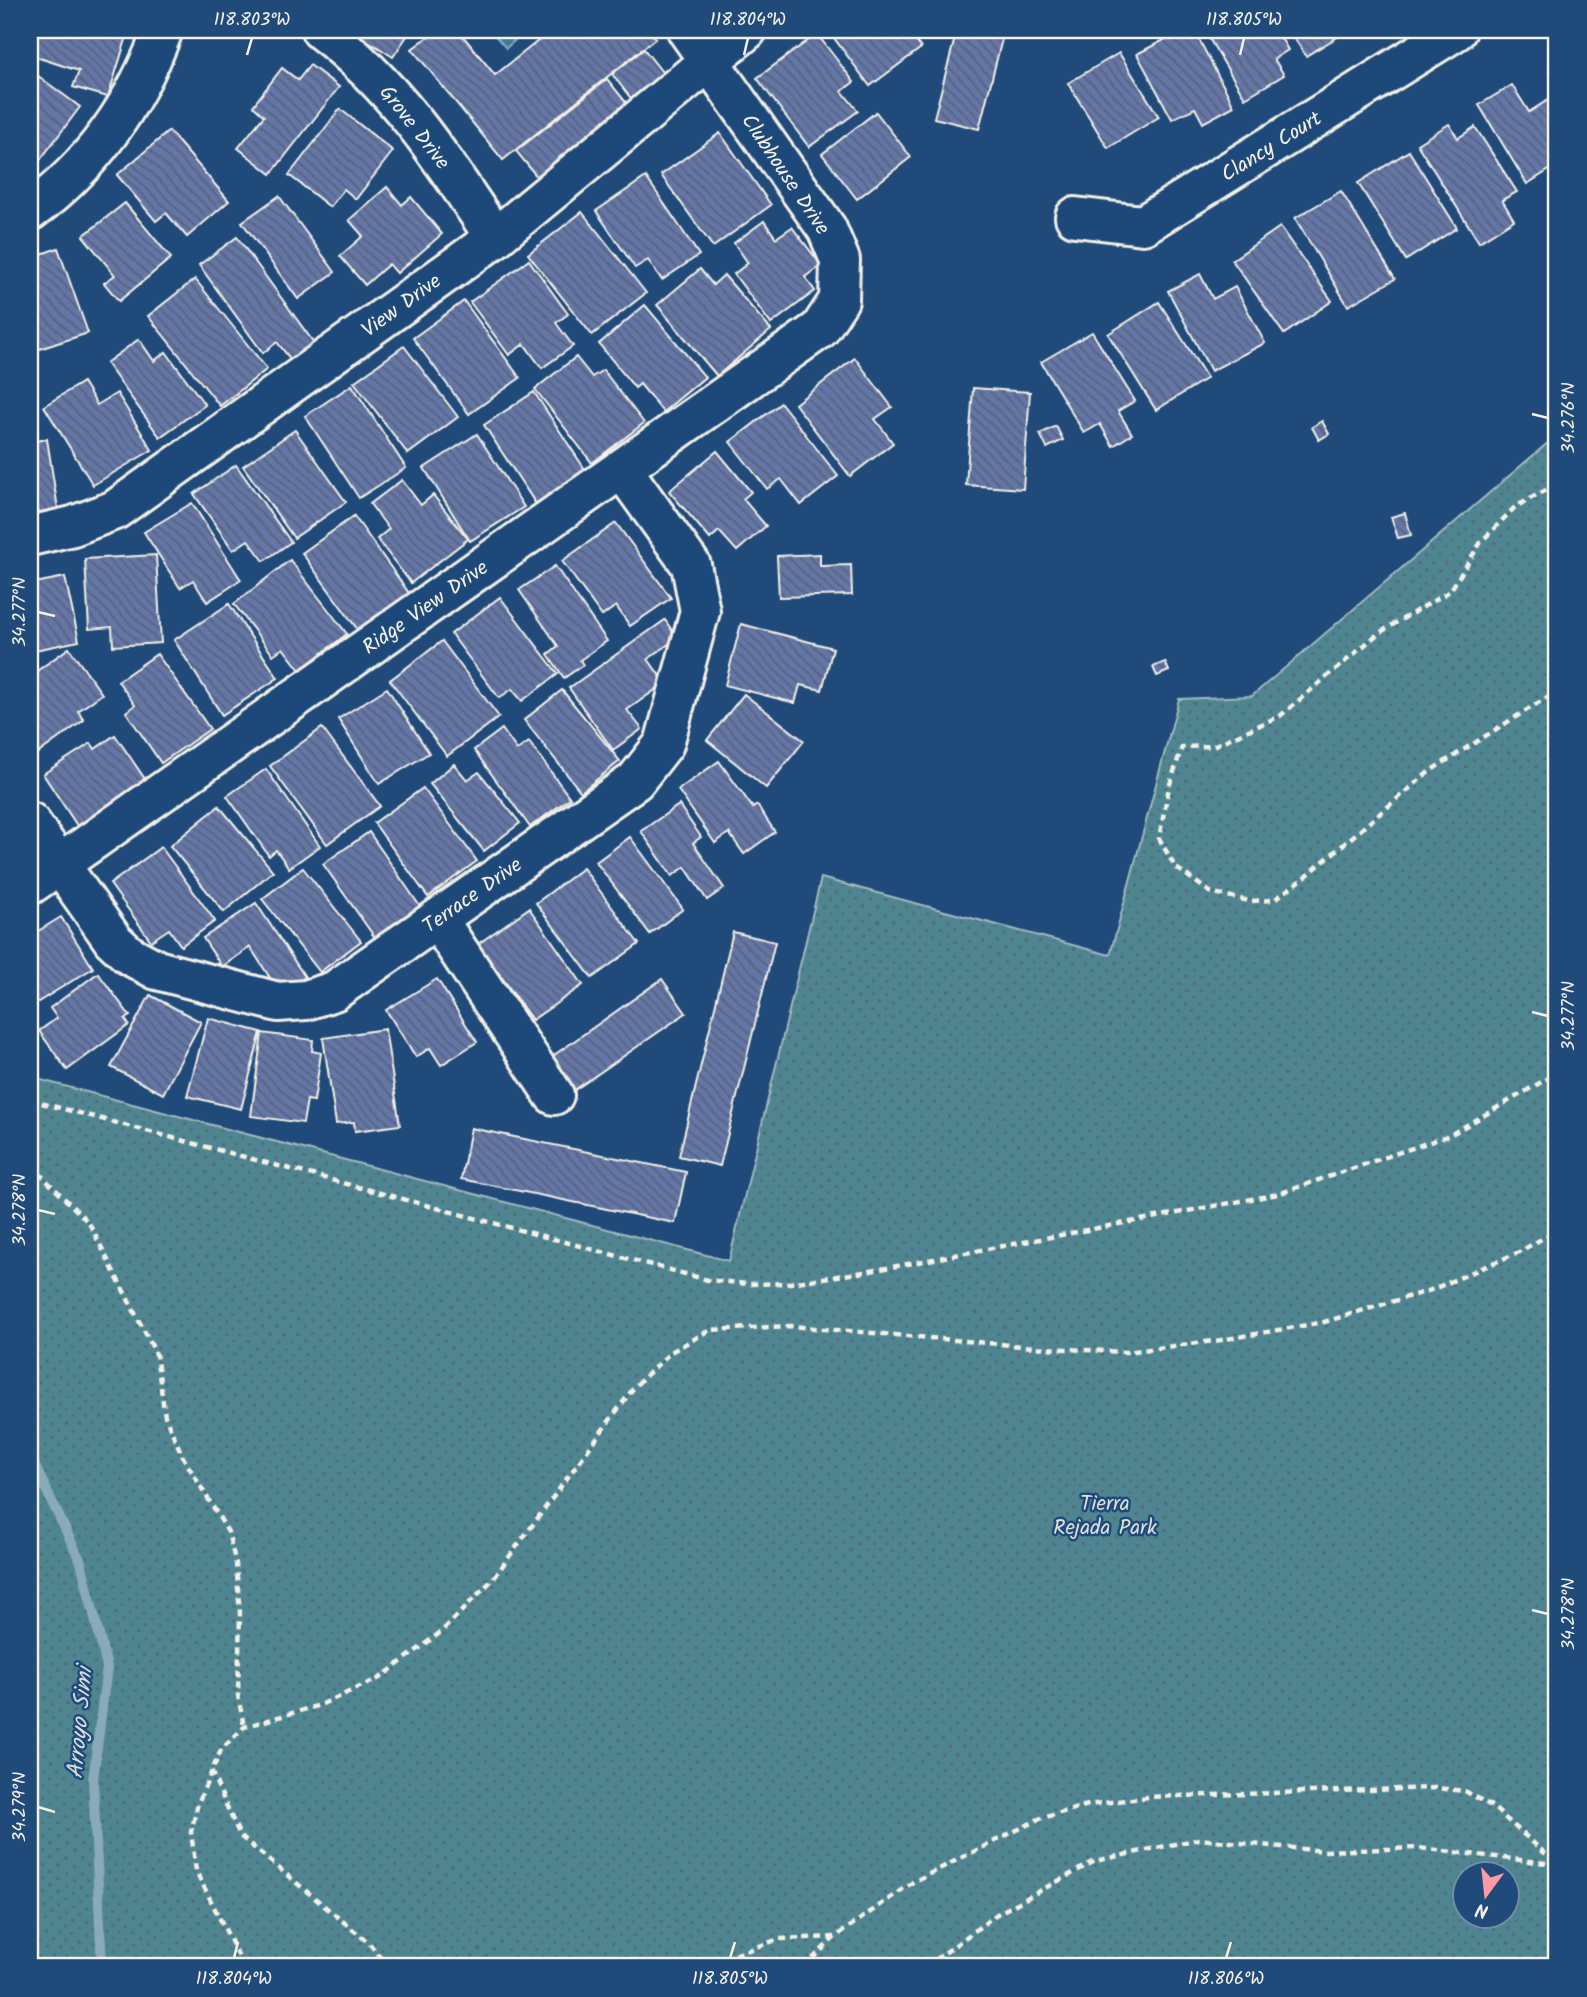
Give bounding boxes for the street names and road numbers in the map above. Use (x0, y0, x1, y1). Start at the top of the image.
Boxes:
street label: Grove Drive (370, 78, 458, 178)
street label: Clancy Court (1215, 103, 1329, 191)
street label: Clubhouse Drive (732, 107, 838, 243)
street label: View Drive (355, 266, 449, 347)
street label: Ridge View Drive (356, 552, 496, 664)
street label: Terrace Drive (416, 849, 530, 943)

